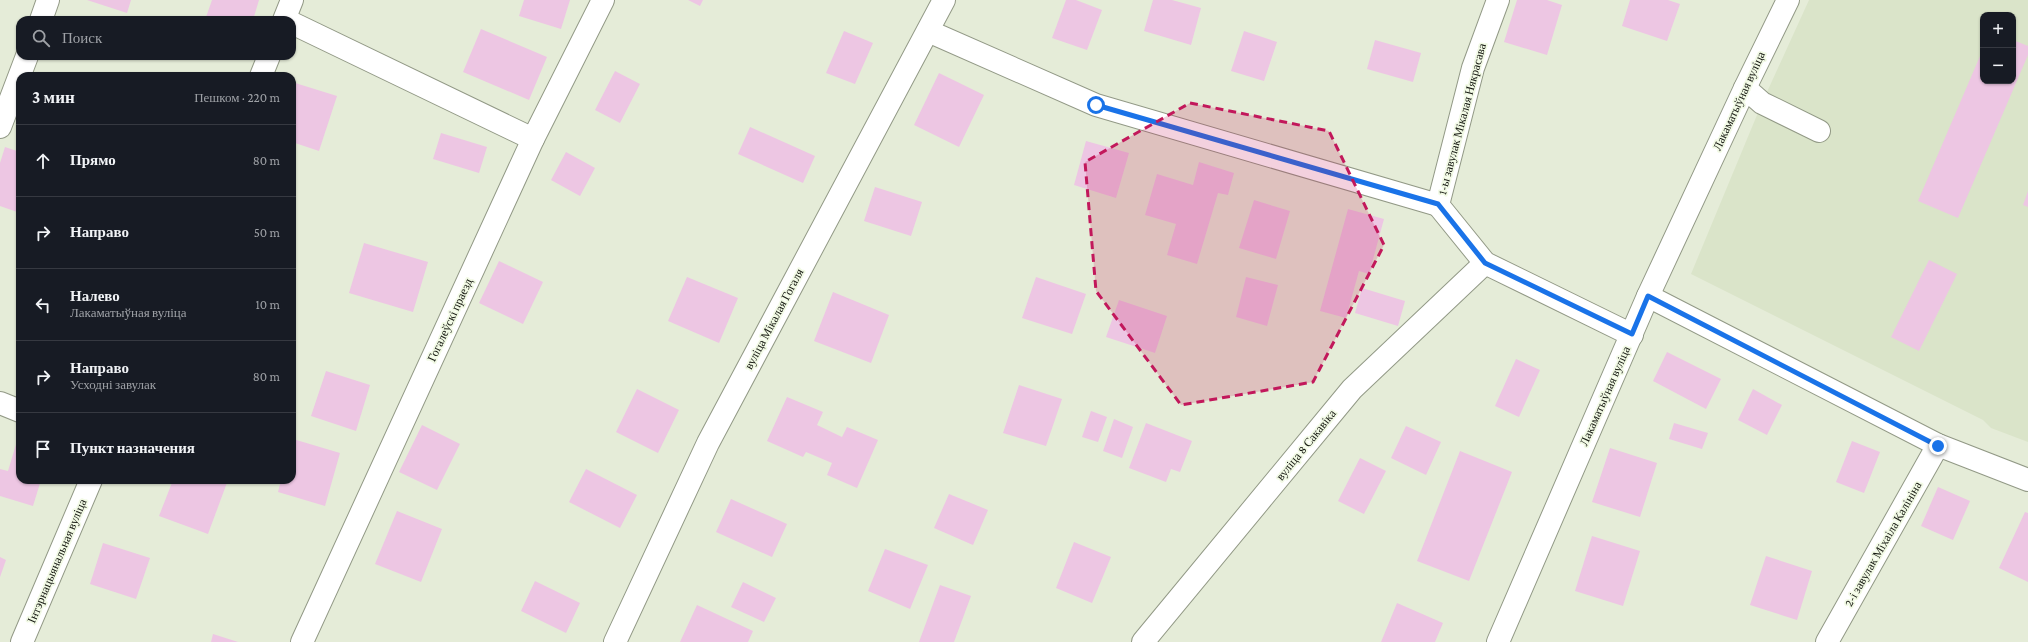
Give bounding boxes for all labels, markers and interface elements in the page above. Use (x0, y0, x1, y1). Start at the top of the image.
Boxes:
map controls (1980, 12, 2016, 84)
button: + (1980, 12, 2016, 48)
search box (16, 16, 296, 60)
icon: search (30, 27, 52, 49)
text: Поиск (62, 30, 102, 46)
street label: 1-ы завулак Мікалая Някрасава (1435, 41, 1489, 196)
button: − (1980, 48, 2016, 84)
street label: Лакаматыўная вуліца (1710, 49, 1768, 153)
text: 3 мин (32, 88, 75, 107)
text: Пешком · 220 m (194, 90, 280, 105)
route start (1087, 96, 1105, 114)
icon: ahead (32, 150, 54, 172)
text: Прямо (70, 152, 116, 168)
text: 80 m (253, 153, 280, 168)
icon: right (32, 222, 54, 244)
text: Направо (70, 224, 129, 240)
text: 50 m (254, 225, 280, 240)
street label: вуліца Мікалая Гогаля (742, 266, 807, 372)
street label: Гогалеўскі праезд (425, 276, 475, 364)
text: Налево (70, 288, 120, 304)
icon: left (32, 294, 54, 316)
text: 10 m (255, 297, 280, 312)
text: Лакаматыўная вуліца (70, 305, 187, 320)
street label: Лакаматыўная вуліца (1577, 343, 1634, 448)
text: Направо (70, 360, 129, 376)
icon: right (32, 366, 54, 388)
text: 80 m (253, 369, 280, 384)
text: Усходні завулак (70, 377, 156, 392)
street label: вуліца 8 Сакавіка (1273, 406, 1339, 483)
route end (1929, 437, 1947, 455)
icon: arrive (32, 438, 54, 460)
text: Пункт назначения (70, 440, 195, 456)
street label: 2-і завулак Міхаіла Калініна (1841, 478, 1925, 609)
street label: Інтэрнацыянальная вуліца (24, 496, 90, 625)

